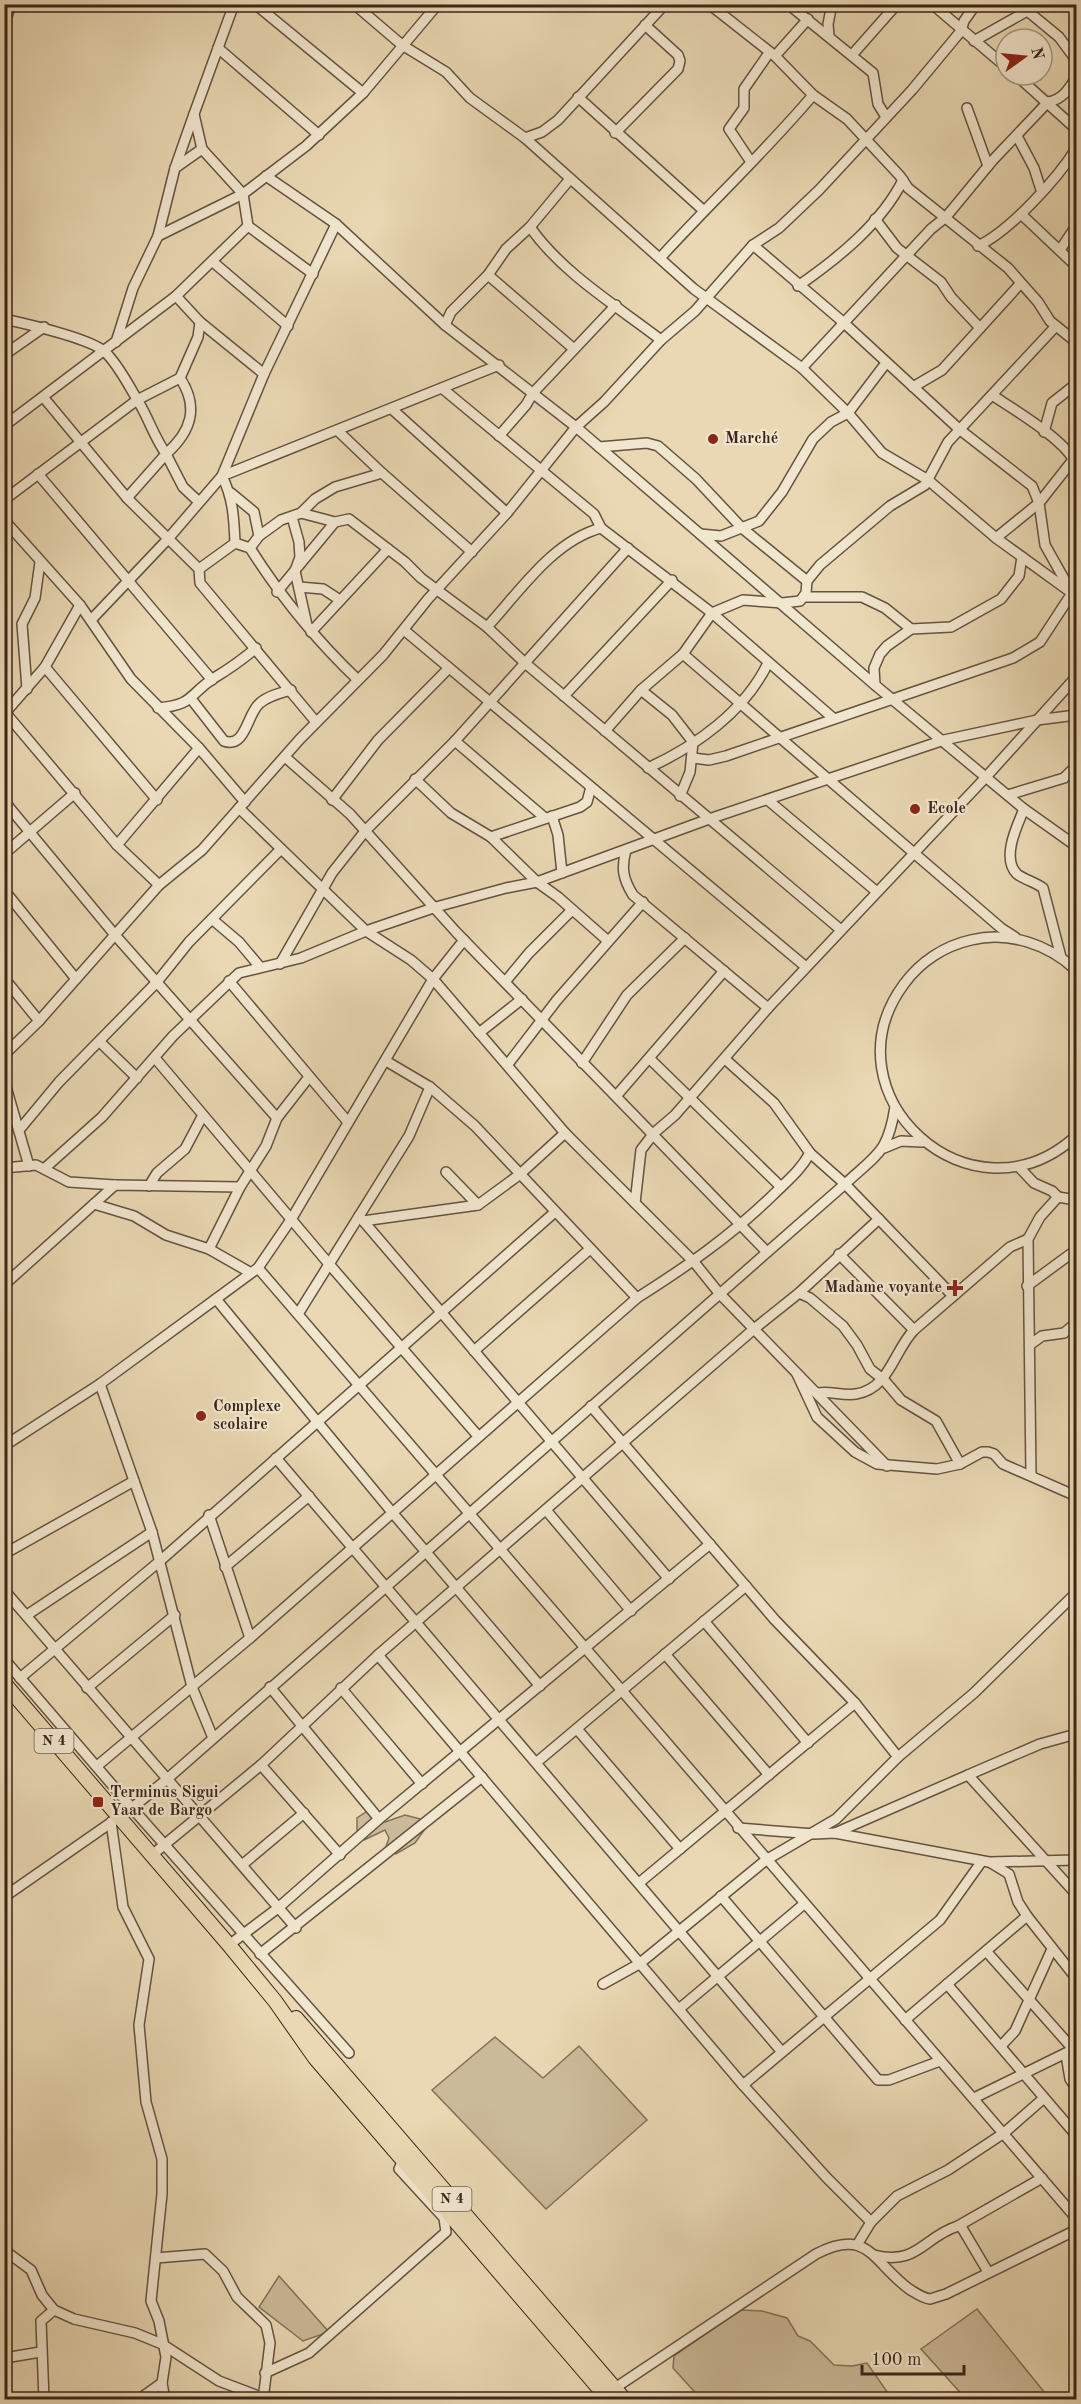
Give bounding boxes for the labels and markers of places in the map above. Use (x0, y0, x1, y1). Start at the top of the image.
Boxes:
place label: Marché (725, 431, 778, 447)
marker: Marché (706, 432, 720, 446)
place label: Ecole (927, 801, 966, 817)
marker: Ecole (908, 802, 922, 816)
marker: Madame voyante (946, 1279, 964, 1297)
place label: Madame voyante (824, 1280, 942, 1296)
place label: Complexe scolaire (213, 1399, 281, 1433)
marker: Complexe scolaire (194, 1409, 208, 1423)
place label: Terminus Sigui Yaar de Bargo (110, 1785, 219, 1819)
marker: Terminus Sigui Yaar de Bargo (91, 1795, 105, 1809)

